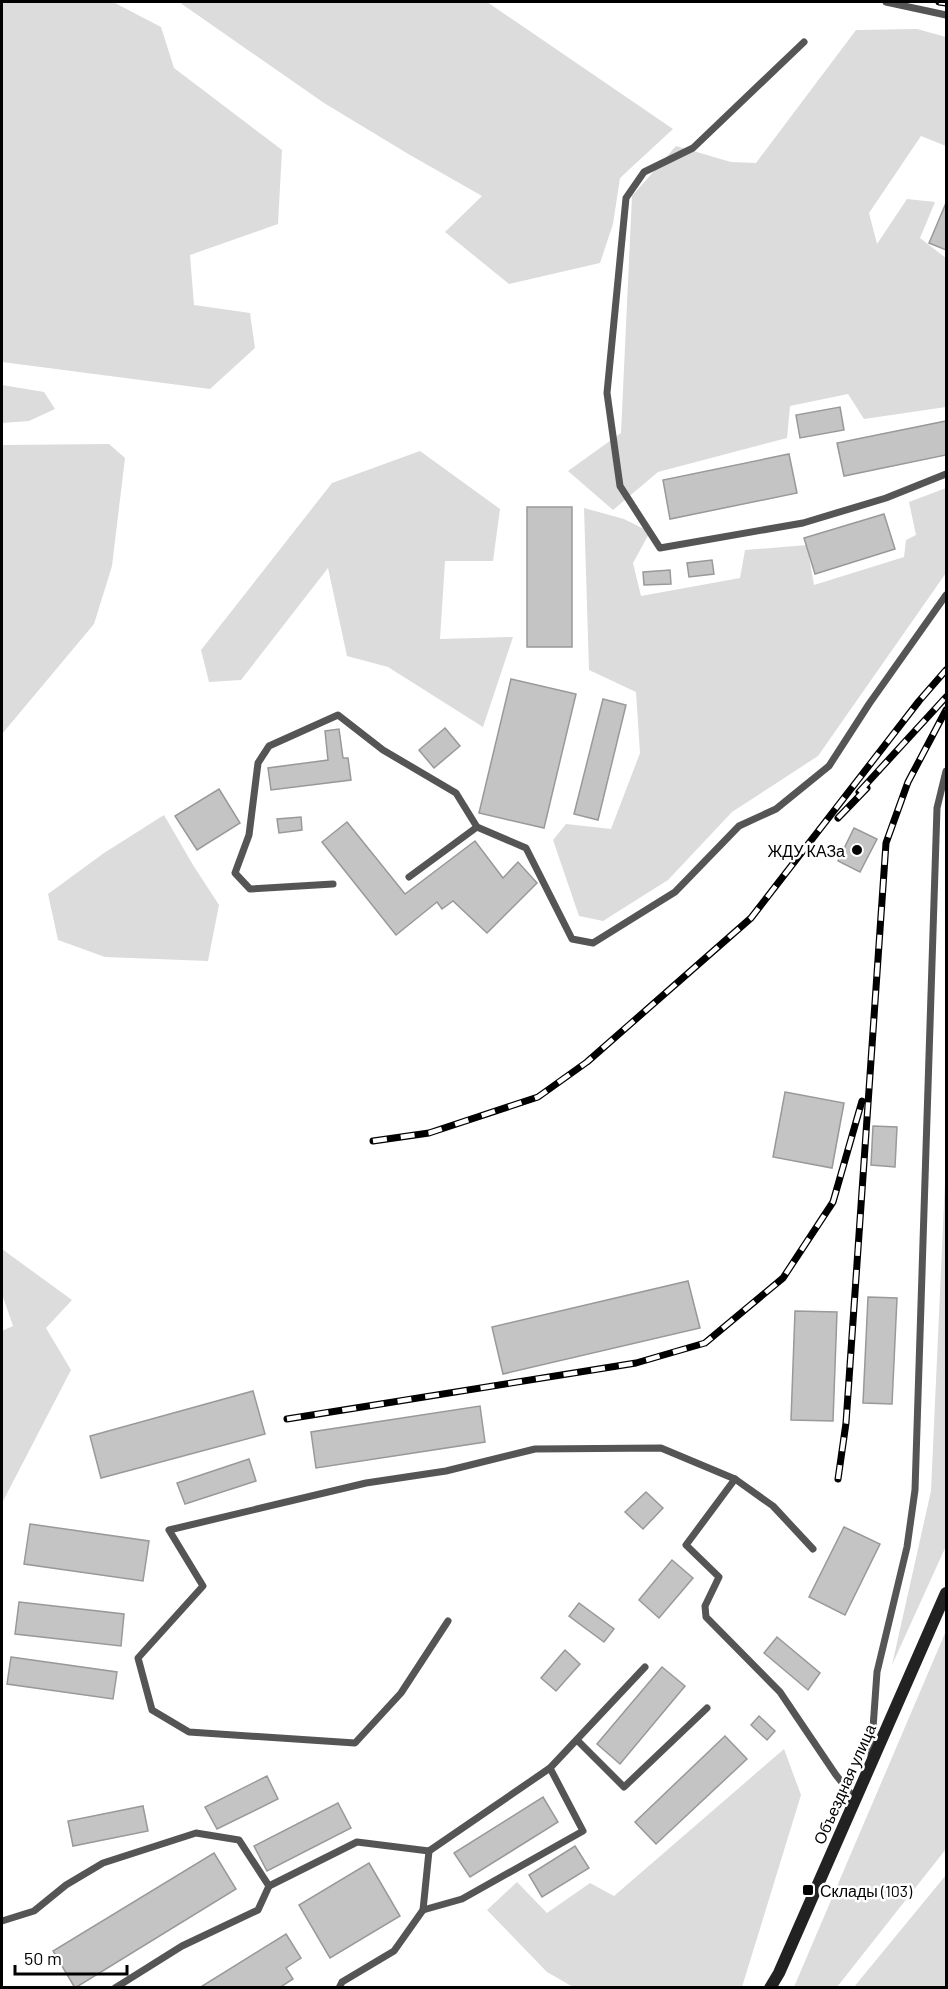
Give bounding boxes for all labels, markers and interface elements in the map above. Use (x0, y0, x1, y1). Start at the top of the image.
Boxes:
place label: ЖДУ КАЗа (767, 841, 845, 860)
marker: ЖДУ КАЗа (850, 843, 864, 857)
street label: Объездная улица (809, 1721, 879, 1847)
place label: Склады (103) (820, 1881, 913, 1900)
marker: Склады (103) (801, 1883, 815, 1897)
scale bar (15, 1938, 128, 1976)
text: 50 m (24, 1947, 62, 1969)

